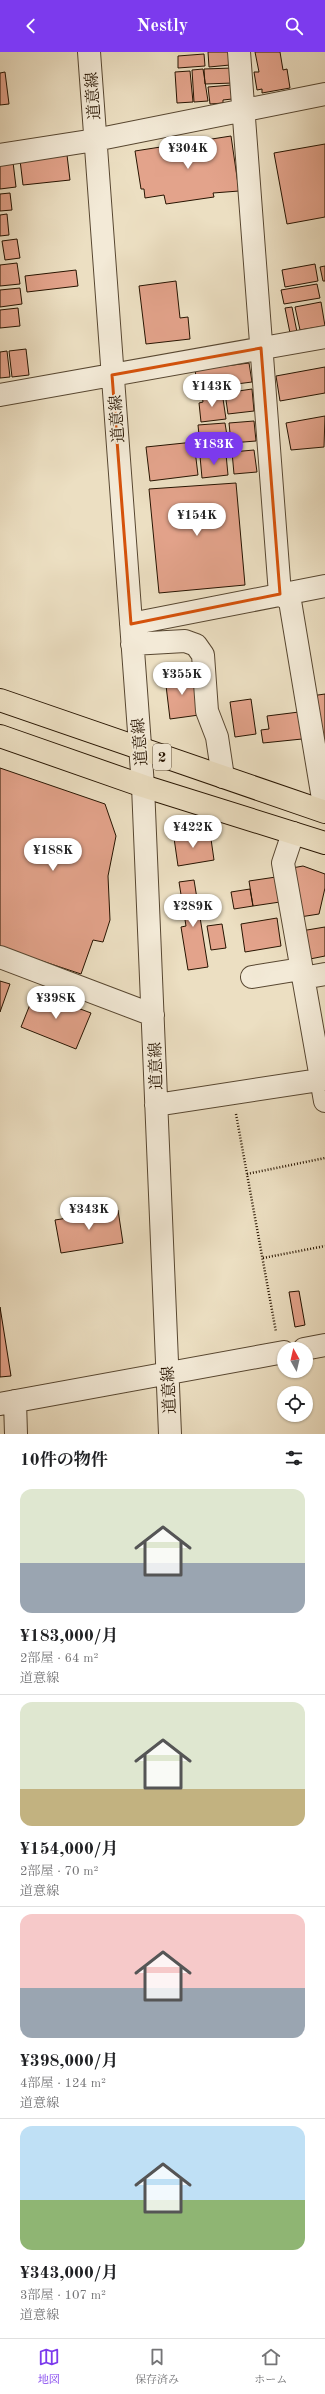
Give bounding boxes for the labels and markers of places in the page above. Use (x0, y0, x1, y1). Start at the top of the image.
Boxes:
pin: ¥304K (160, 136, 216, 170)
pin: ¥143K (184, 374, 240, 408)
pin: ¥183K (186, 432, 242, 466)
pin: ¥154K (169, 503, 225, 537)
pin: ¥355K (154, 662, 210, 696)
pin: ¥422K (165, 815, 221, 849)
pin: ¥188K (25, 838, 81, 872)
pin: ¥289K (165, 894, 221, 928)
pin: ¥398K (28, 986, 84, 1020)
pin: ¥343K (61, 1197, 117, 1231)

